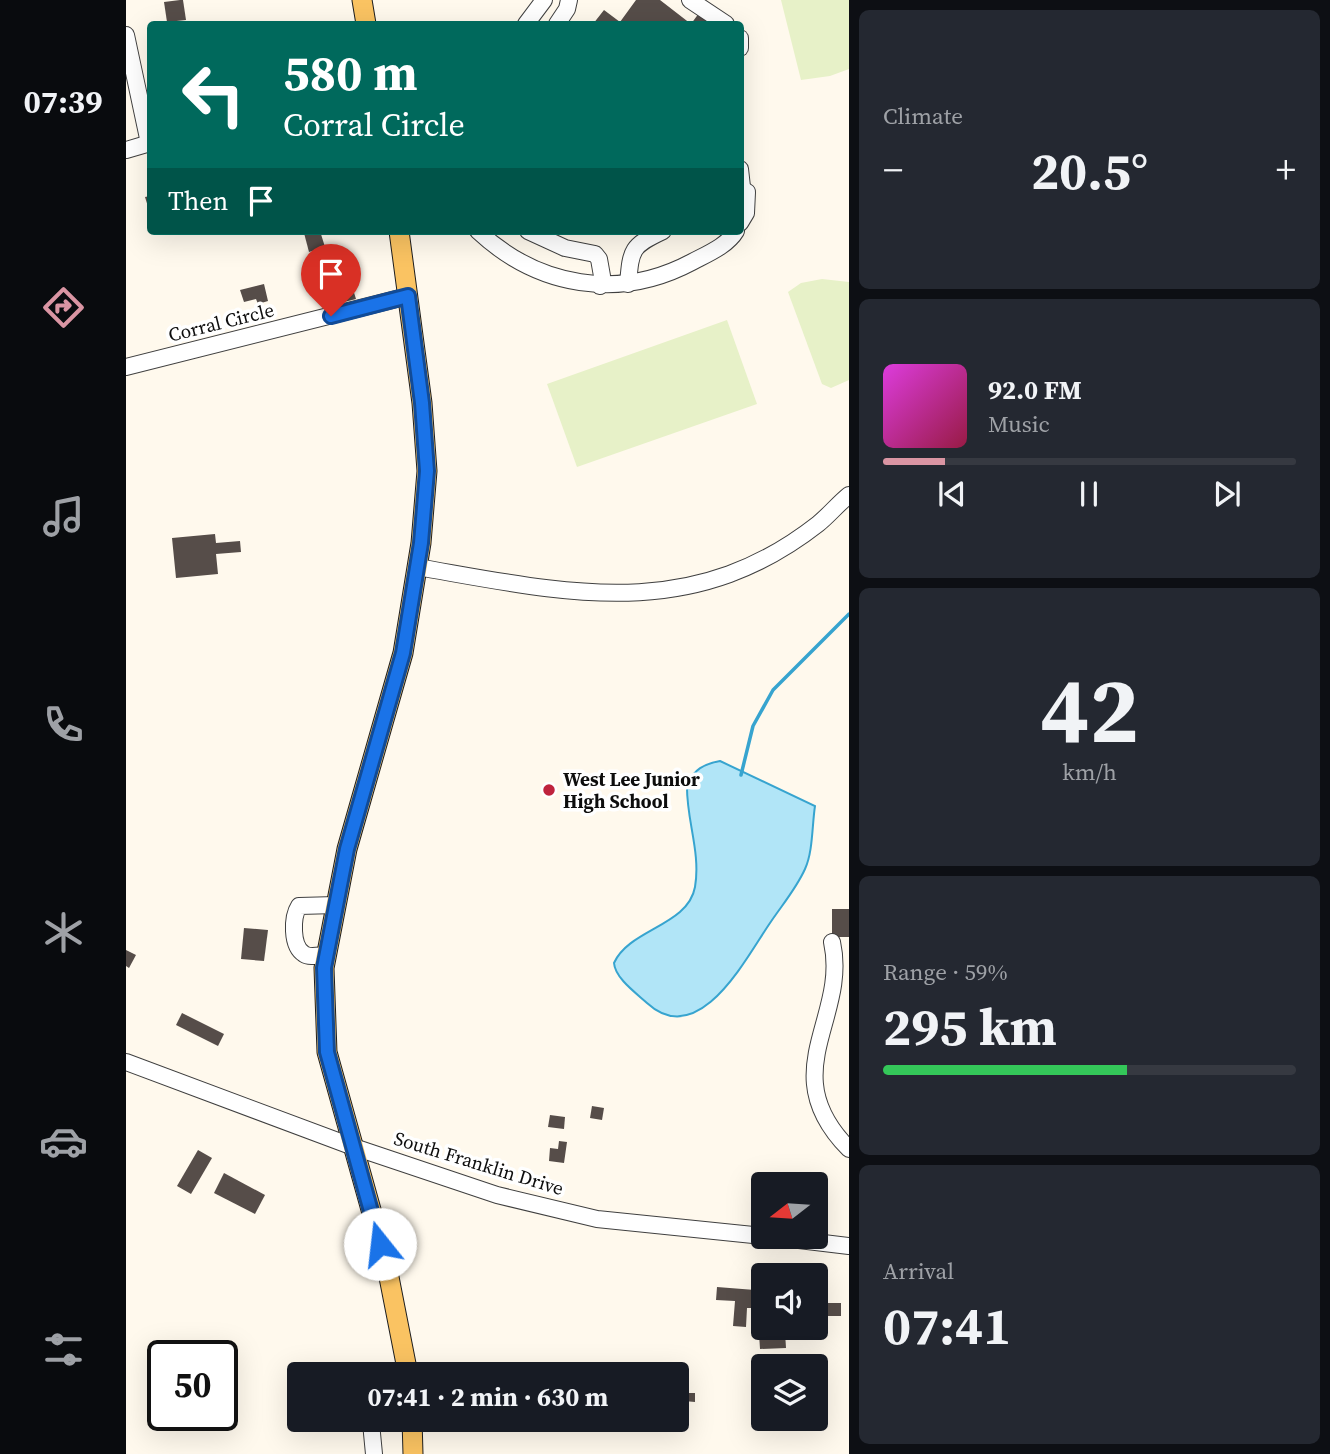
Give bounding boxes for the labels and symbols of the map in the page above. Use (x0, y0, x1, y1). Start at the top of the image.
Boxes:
pin (301, 244, 361, 316)
street label: Corral Circle (165, 296, 277, 348)
place label: West Lee Junior High School (563, 766, 700, 814)
marker: West Lee Junior High School (541, 782, 557, 798)
street label: South Franklin Drive (391, 1125, 567, 1201)
north arrow (751, 1172, 828, 1250)
position arrow (343, 1207, 417, 1281)
speed limit sign: 50 (147, 1340, 238, 1431)

